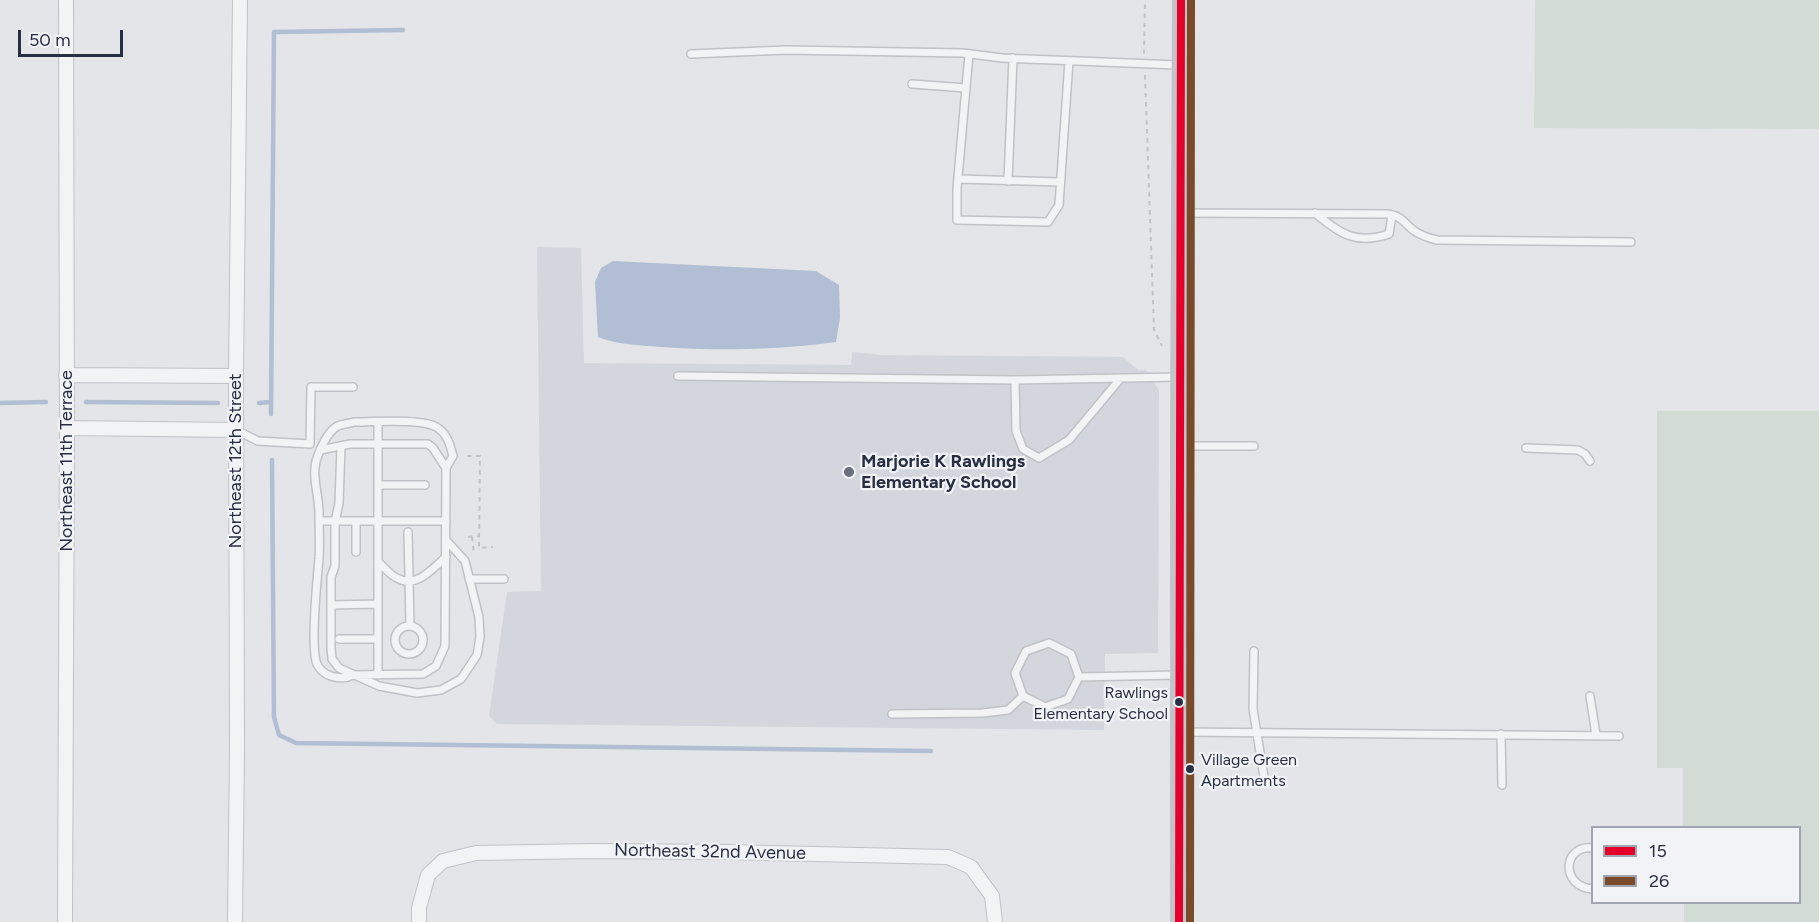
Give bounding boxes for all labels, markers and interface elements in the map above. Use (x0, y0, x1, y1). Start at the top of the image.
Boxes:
scale bar (21, 18, 126, 56)
text: 50 m (29, 29, 71, 51)
street label: Northeast 11th Terrace (56, 370, 78, 552)
street label: Northeast 12th Street (225, 373, 247, 549)
place label: Marjorie K Rawlings Elementary School (861, 451, 1025, 494)
marker: Marjorie K Rawlings Elementary School (842, 465, 856, 479)
place label: Rawlings Elementary School (1034, 683, 1168, 721)
marker: Rawlings Elementary School (1173, 696, 1185, 708)
place label: Village Green Apartments (1201, 750, 1297, 788)
marker: Village Green Apartments (1184, 763, 1196, 775)
legend (1591, 826, 1801, 904)
street label: Northeast 32nd Avenue (614, 840, 806, 864)
text: 15 (1649, 840, 1667, 862)
text: 26 (1649, 870, 1669, 892)

